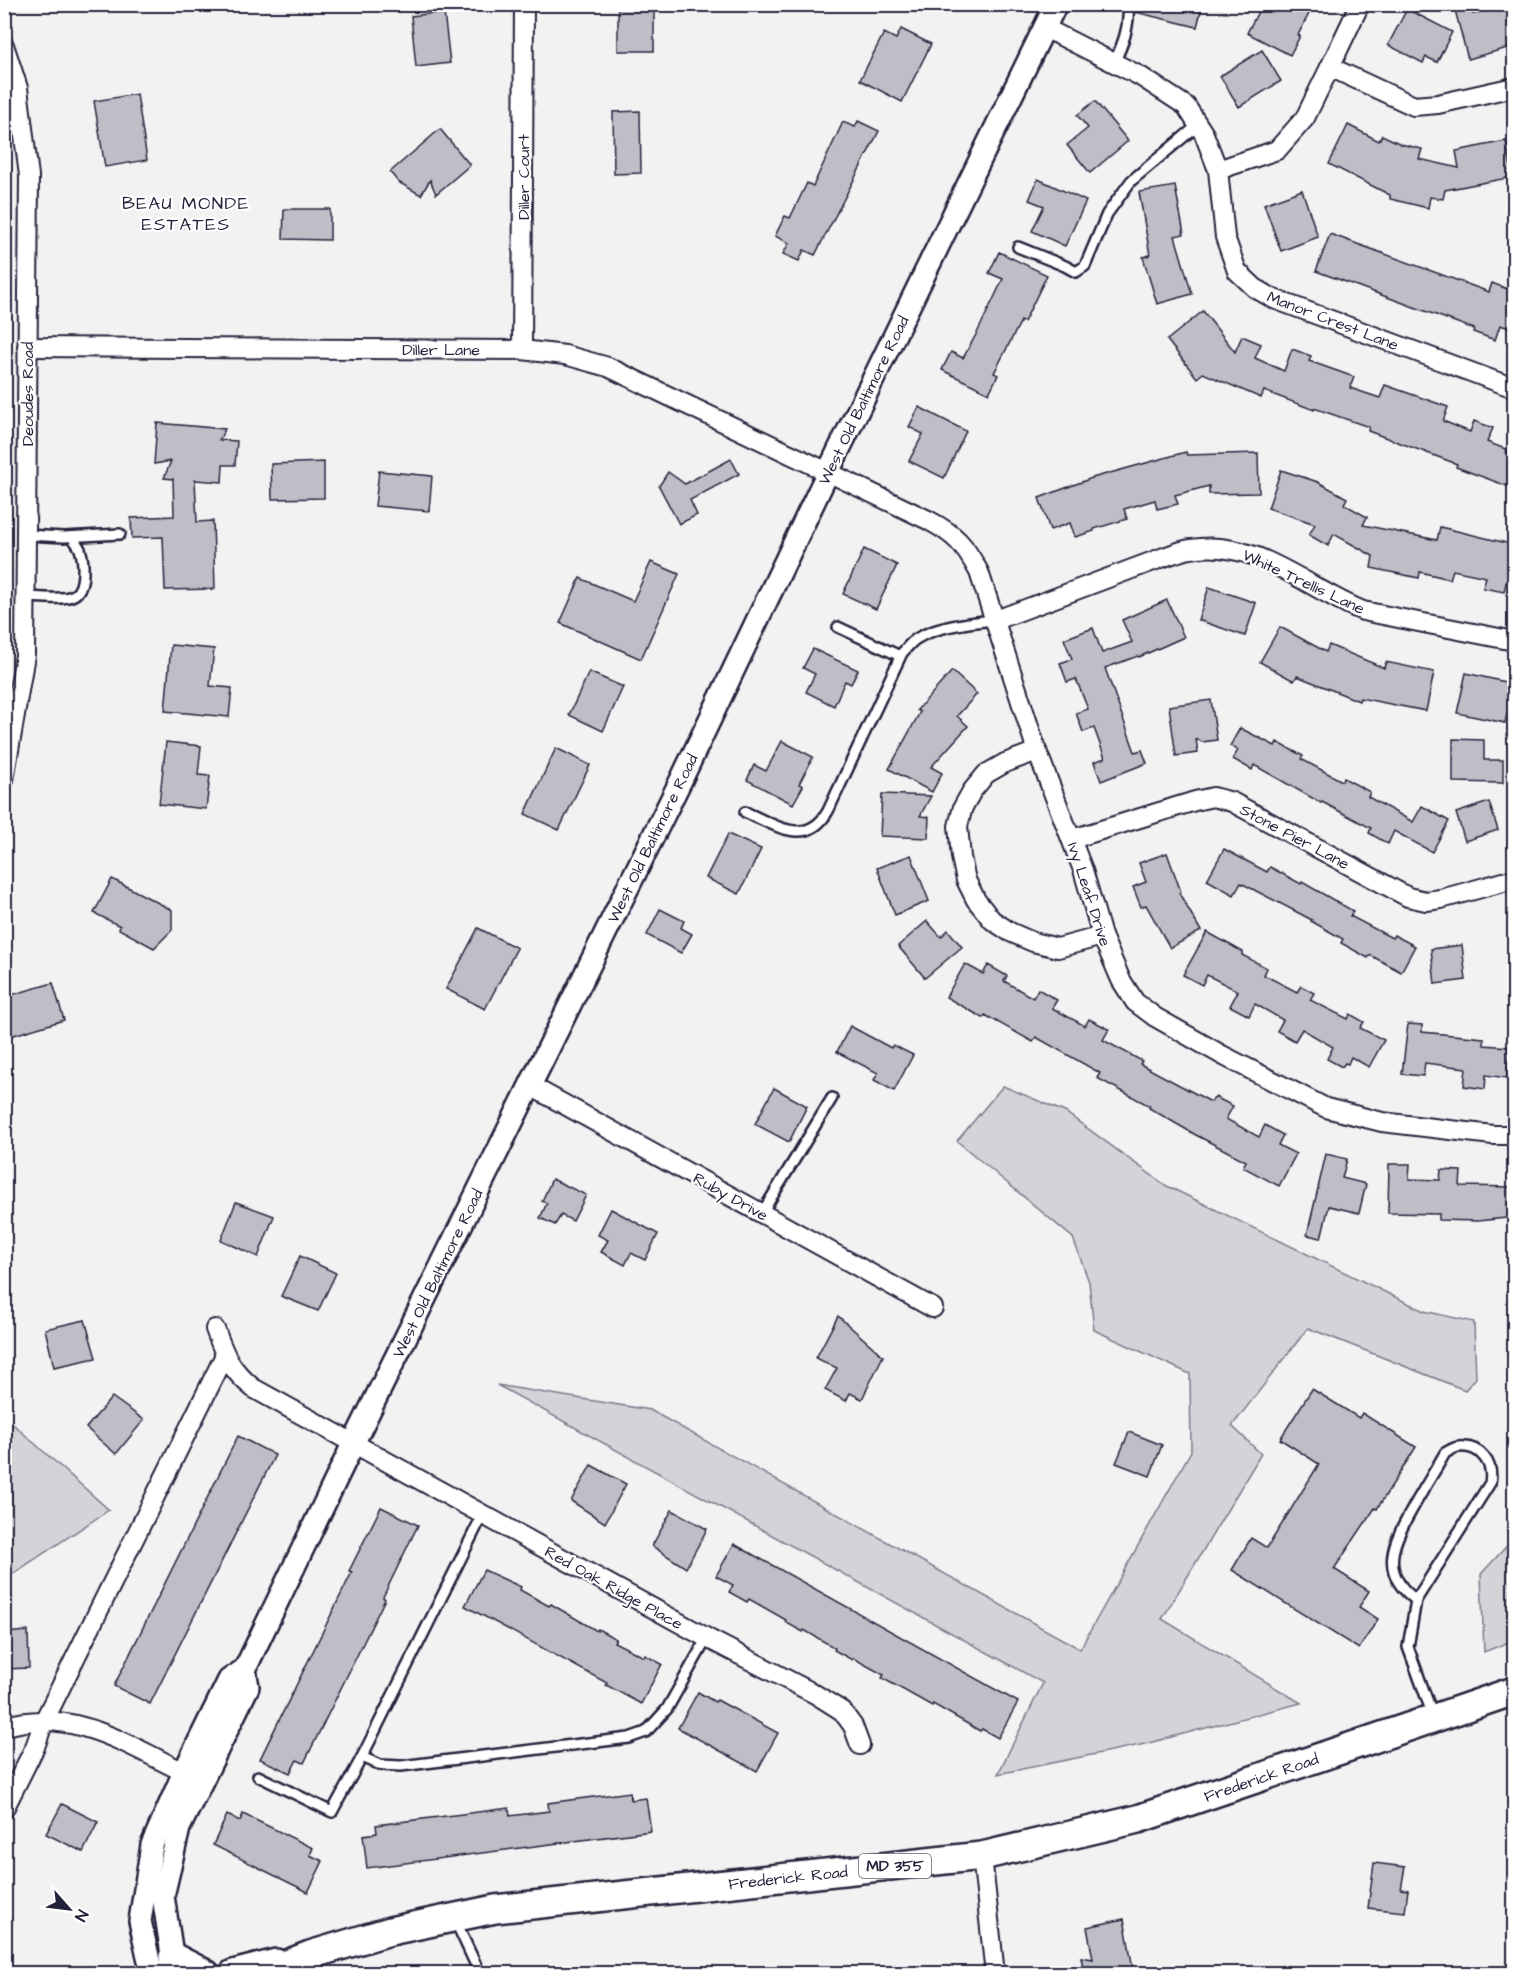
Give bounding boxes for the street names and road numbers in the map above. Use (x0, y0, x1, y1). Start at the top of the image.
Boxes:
street label: Diller Court (513, 134, 535, 220)
street label: Manor Crest Lane (1264, 286, 1402, 356)
street label: West Old Baltimore Road (813, 312, 914, 489)
street label: Diller Lane (402, 339, 480, 361)
street label: Deoudes Road (17, 342, 39, 446)
street label: White Trellis Lane (1239, 544, 1368, 620)
street label: West Old Baltimore Road (602, 750, 703, 927)
street label: Stone Pier Lane (1236, 799, 1354, 875)
street label: Ivy Leaf Drive (1061, 839, 1116, 950)
street label: Ruby Drive (689, 1167, 772, 1227)
street label: West Old Baltimore Road (387, 1185, 488, 1362)
street label: Red Oak Ridge Place (540, 1541, 687, 1636)
street label: Frederick Road (1201, 1748, 1322, 1808)
road number: MD 355 (859, 1854, 931, 1878)
street label: Frederick Road (727, 1861, 849, 1895)

